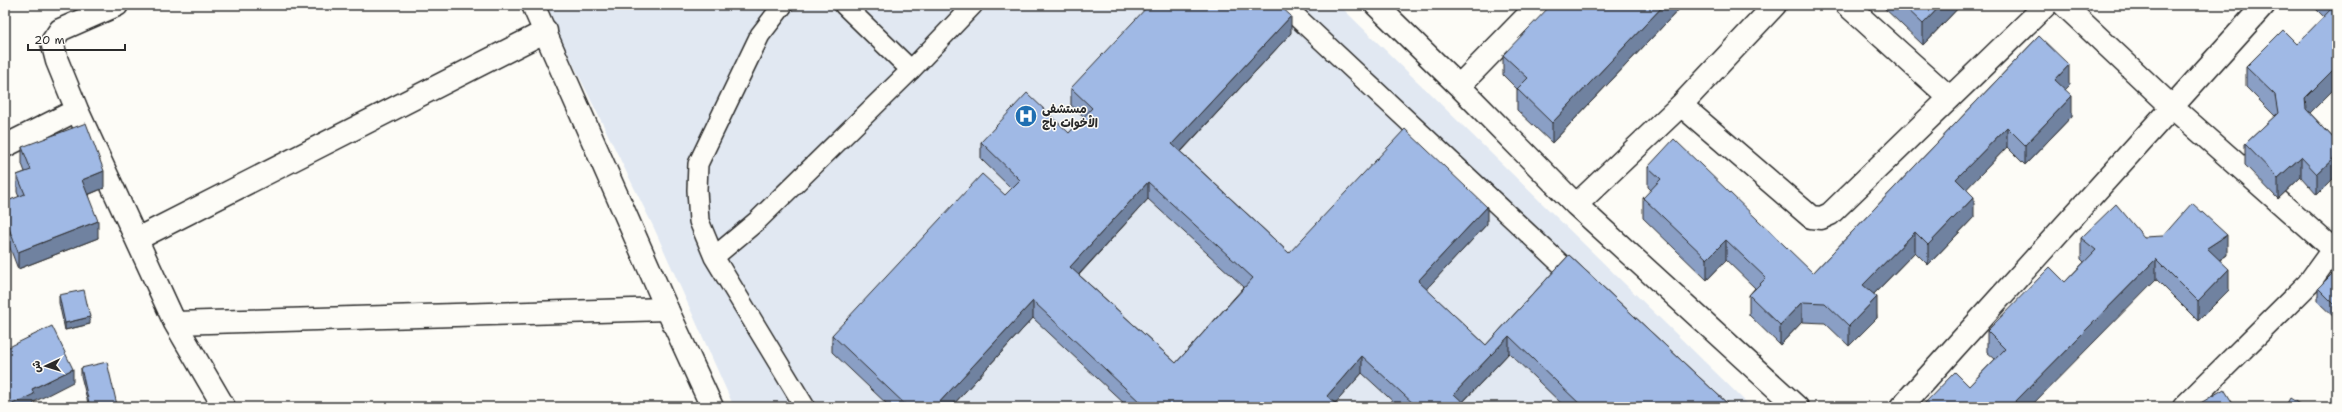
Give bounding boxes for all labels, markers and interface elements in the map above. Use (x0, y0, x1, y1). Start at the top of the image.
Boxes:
scale bar (28, 26, 125, 52)
text: 20 m (34, 32, 65, 48)
place label: مستشفى الأخوات باج (1042, 101, 1098, 131)
hospital icon: مستشفى الأخوات باج (1013, 103, 1039, 129)
north arrow (26, 346, 66, 386)
text: ش (29, 360, 44, 373)

